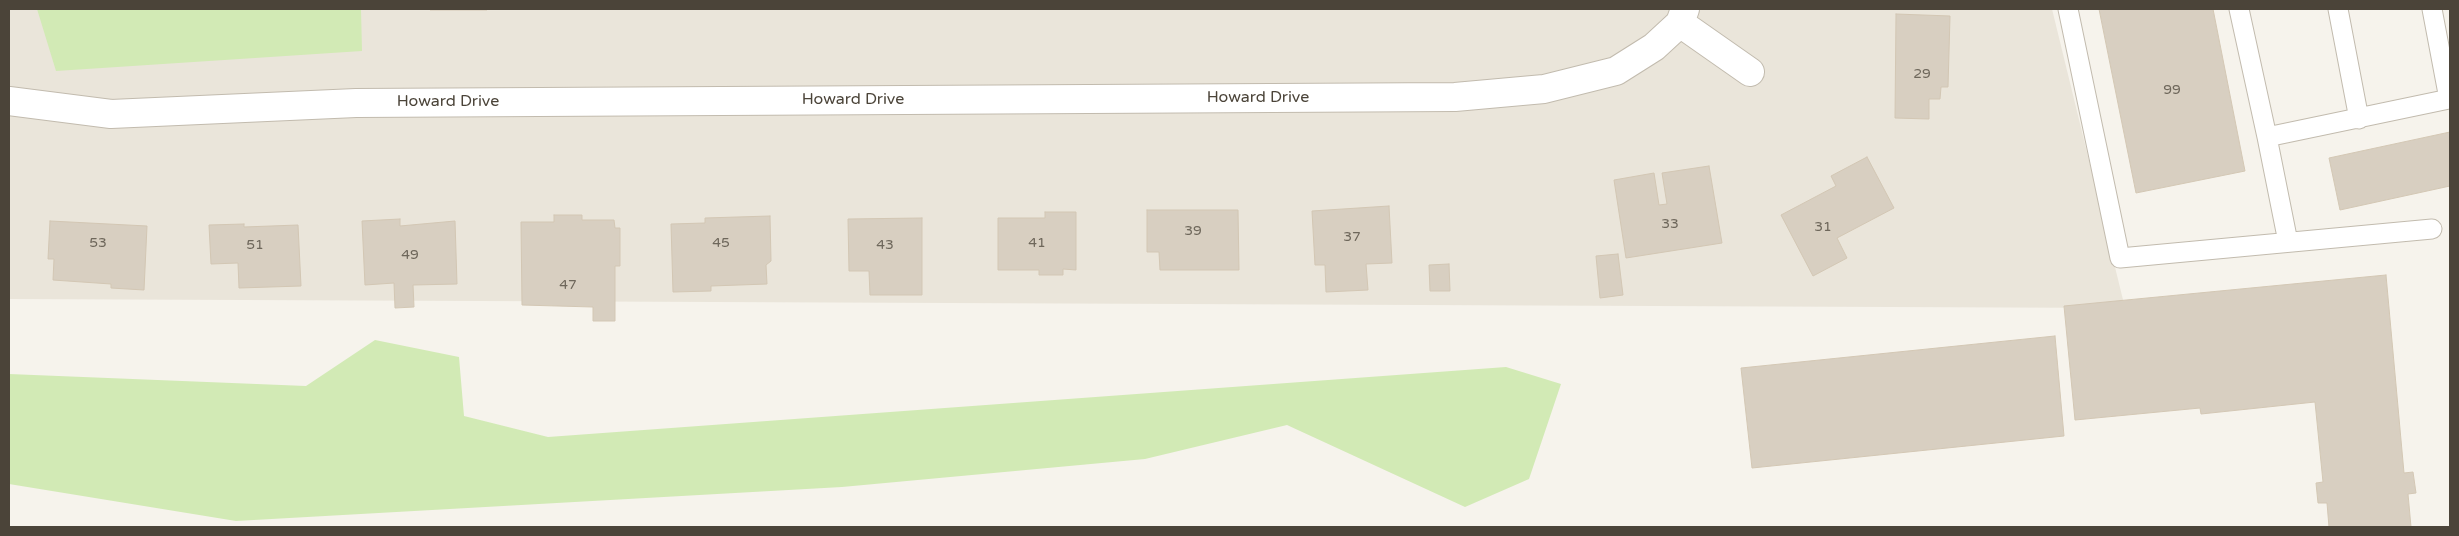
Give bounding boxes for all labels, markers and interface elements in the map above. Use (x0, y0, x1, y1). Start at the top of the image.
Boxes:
house number: 29 (1913, 66, 1931, 82)
house number: 99 (2163, 82, 2181, 98)
street label: Howard Drive (1207, 88, 1309, 108)
street label: Howard Drive (802, 90, 904, 110)
street label: Howard Drive (397, 92, 499, 112)
house number: 33 (1661, 216, 1679, 232)
house number: 31 (1814, 219, 1832, 235)
house number: 39 (1184, 223, 1202, 239)
house number: 37 (1343, 229, 1361, 245)
house number: 53 (89, 235, 107, 251)
house number: 45 (712, 235, 730, 251)
house number: 41 (1028, 235, 1046, 251)
house number: 51 (246, 237, 264, 253)
house number: 43 (876, 237, 894, 253)
house number: 49 (401, 247, 419, 263)
house number: 47 (559, 277, 577, 293)

